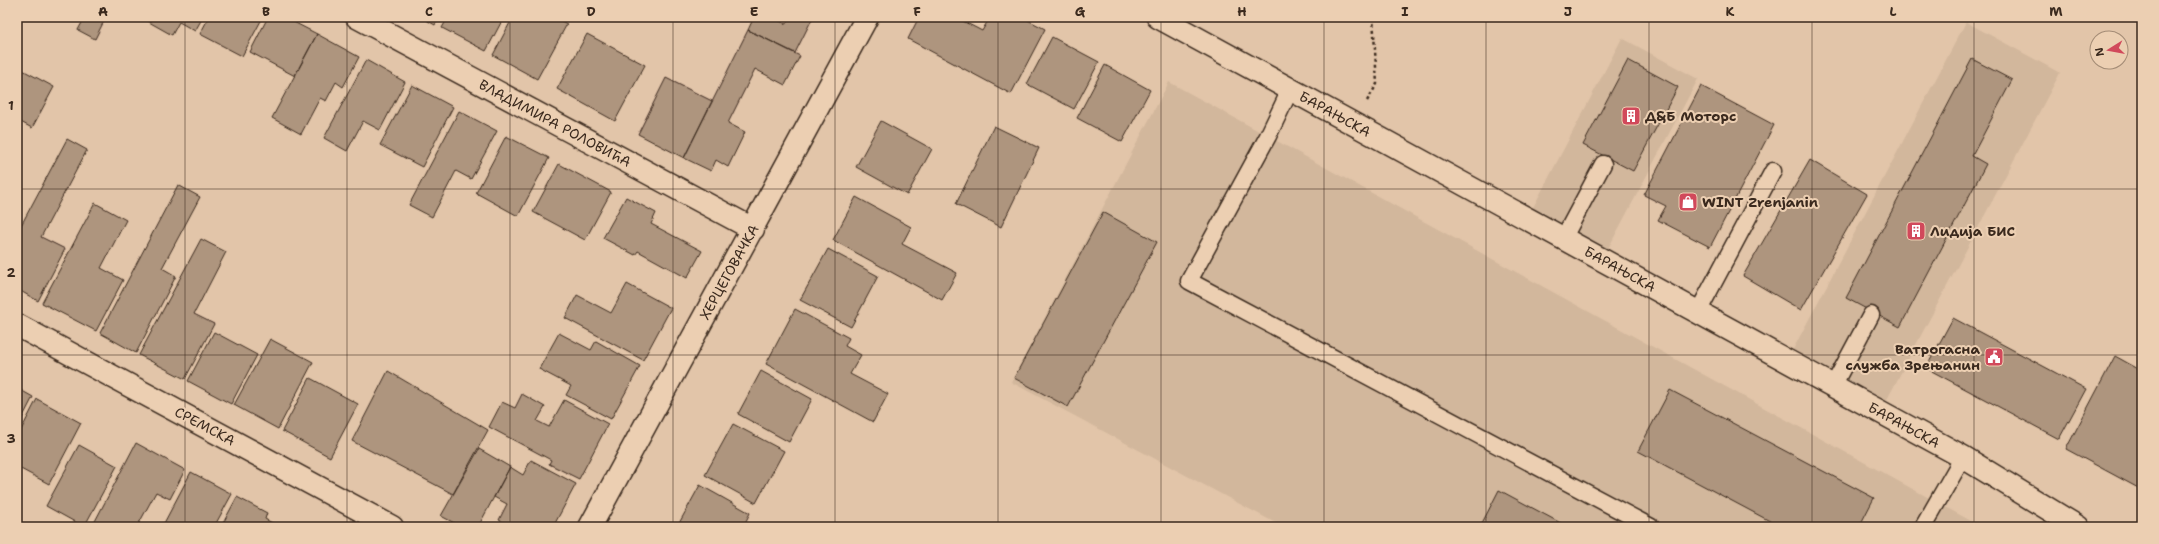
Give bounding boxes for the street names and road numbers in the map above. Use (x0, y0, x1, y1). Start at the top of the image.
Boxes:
street label: ВЛАДИМИРА РОЛОВИЋА (476, 75, 634, 171)
street label: БАРАЊСКА (1296, 87, 1374, 141)
street label: ХЕРЦЕГОВАЧКА (695, 221, 763, 323)
street label: БАРАЊСКА (1581, 242, 1659, 296)
street label: БАРАЊСКА (1865, 398, 1943, 452)
street label: СРЕМСКА (172, 403, 238, 449)

